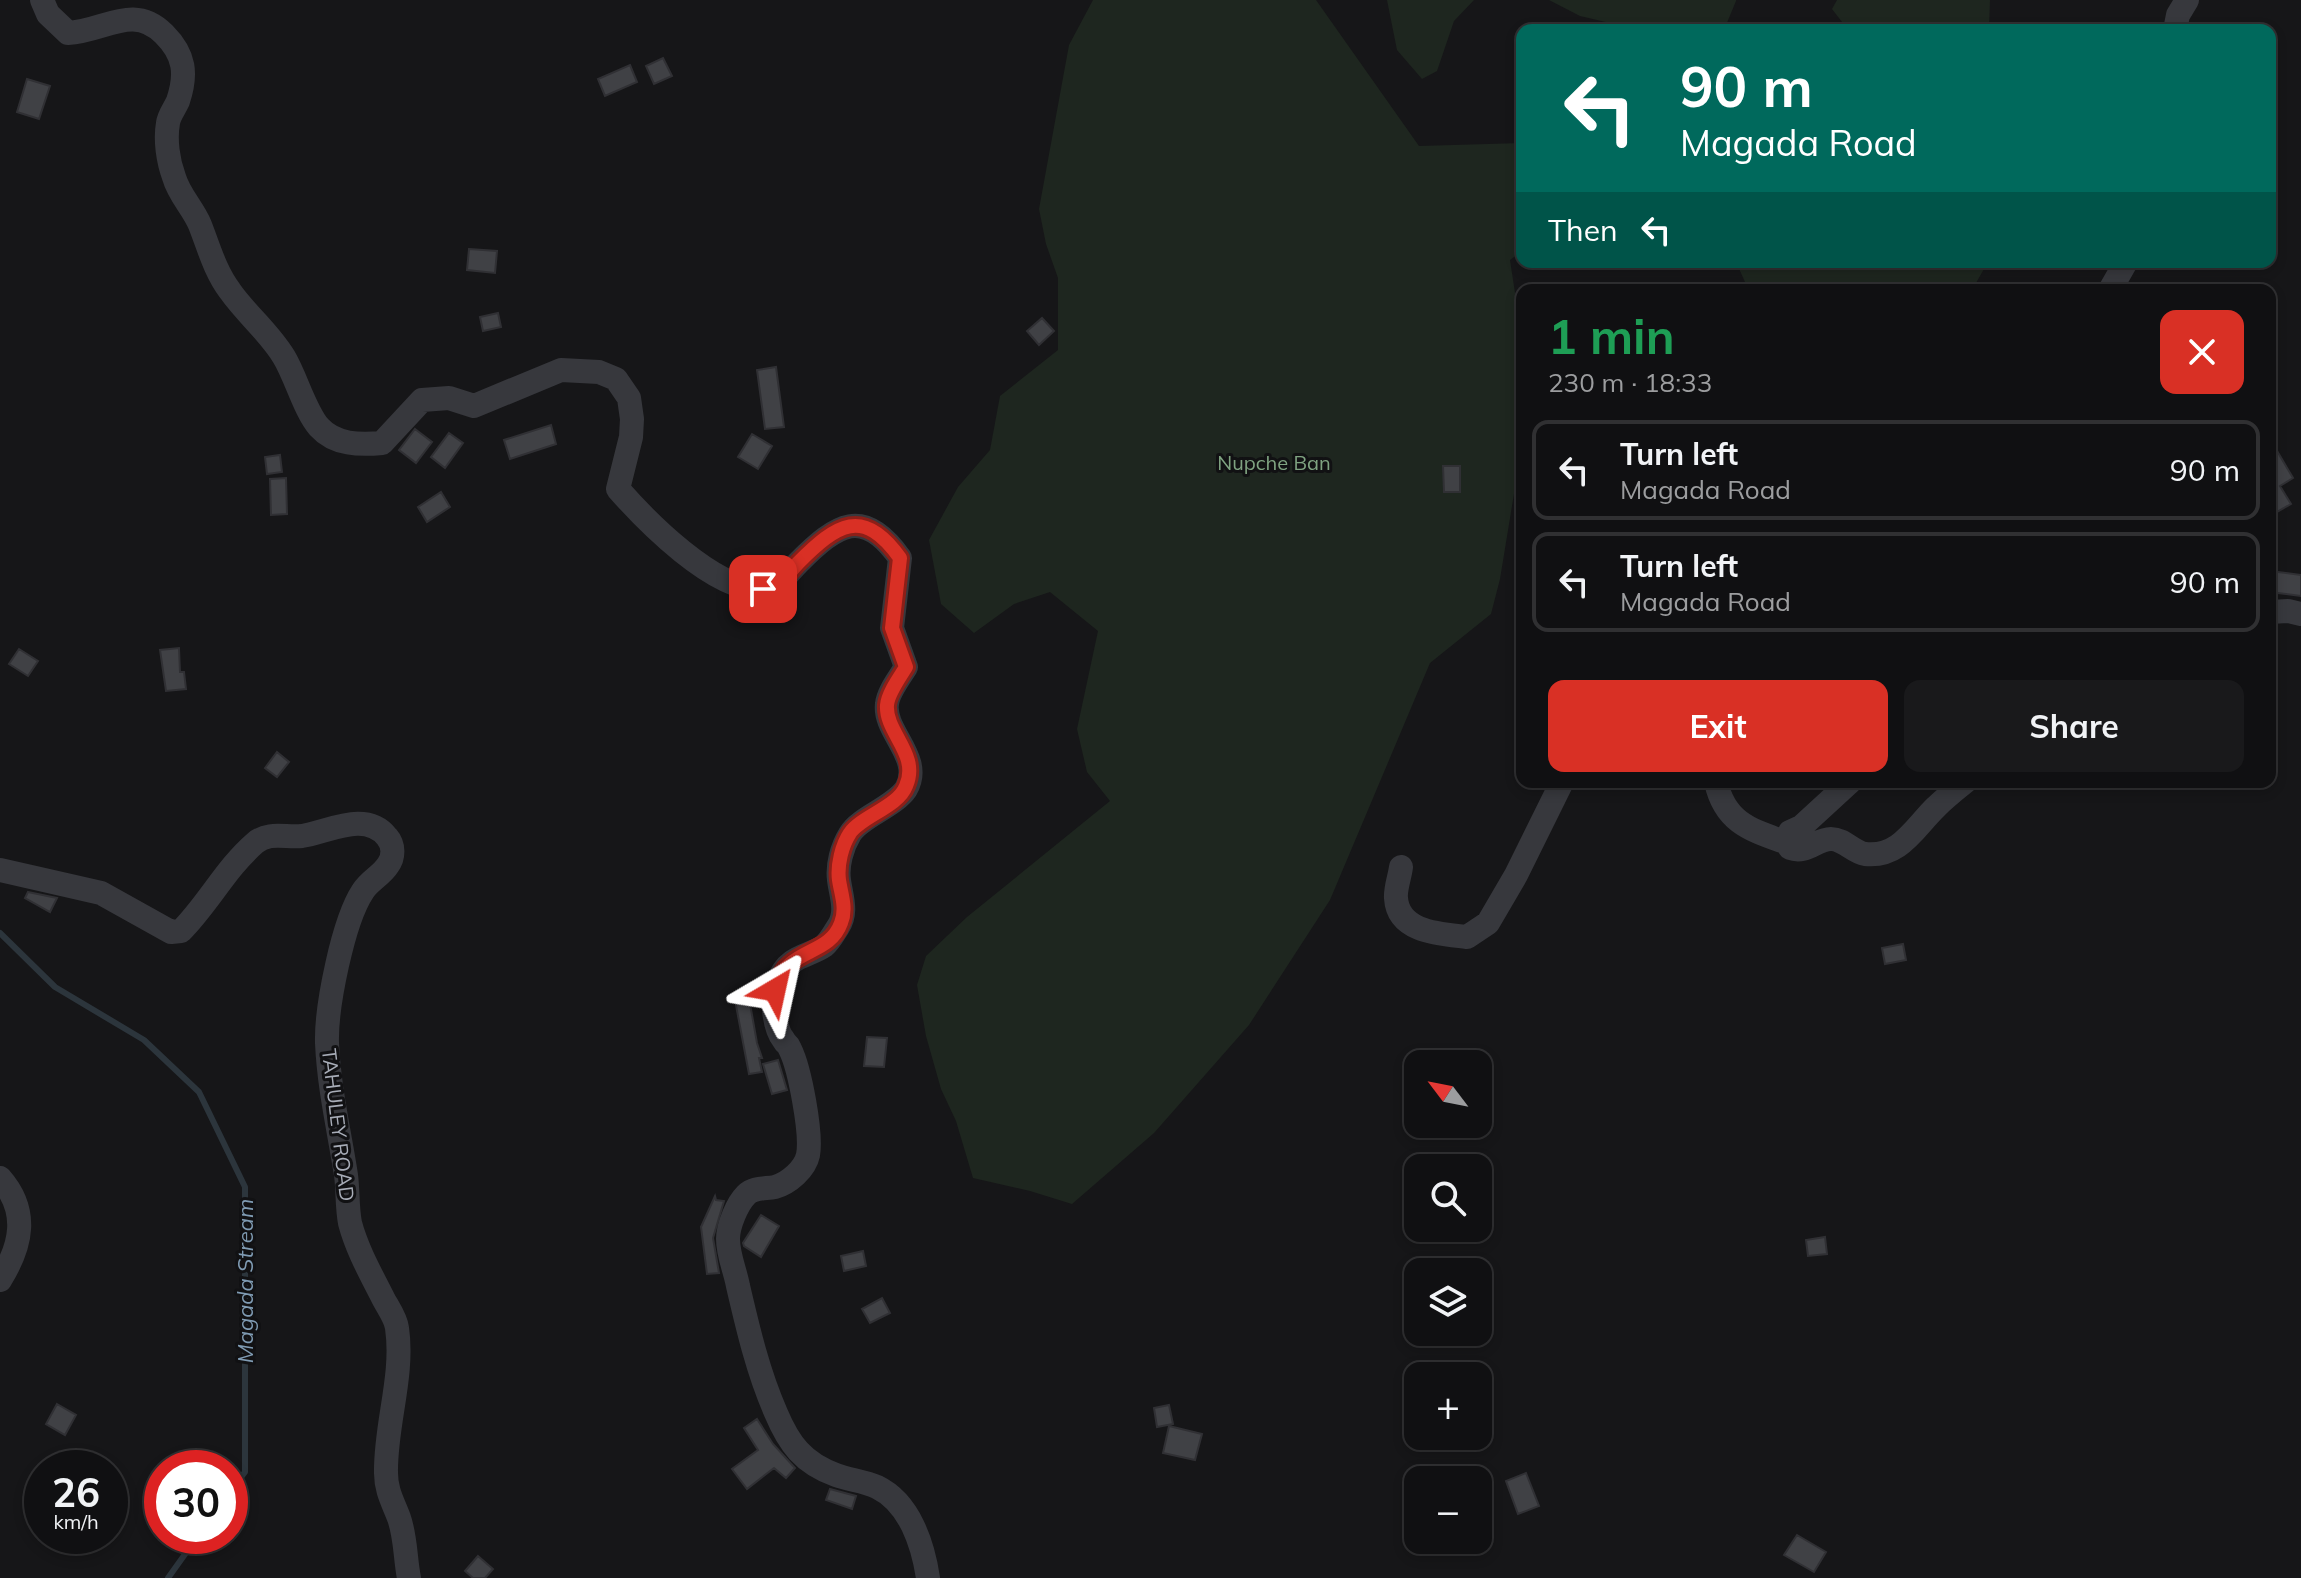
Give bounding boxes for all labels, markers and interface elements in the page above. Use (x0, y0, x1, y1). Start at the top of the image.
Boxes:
text: 90 m (1680, 51, 1813, 121)
icon: left (1548, 56, 1652, 160)
text: Magada Road (1680, 120, 1917, 165)
icon: left (1634, 208, 1678, 252)
text: Then (1548, 211, 1618, 249)
text: 1 min (1548, 306, 1675, 366)
button: close (2160, 310, 2244, 394)
text: 230 m · 18:33 (1548, 366, 1712, 399)
text: Turn left (1620, 435, 1738, 473)
icon: left (1552, 448, 1596, 492)
park label: Nupche Ban (1217, 450, 1331, 475)
text: 90 m (2170, 451, 2240, 489)
text: Magada Road (1620, 473, 1791, 506)
text: Turn left (1620, 547, 1738, 585)
pin (729, 555, 797, 623)
icon: left (1552, 560, 1596, 604)
text: 90 m (2170, 563, 2240, 601)
icon: arrive (741, 567, 785, 611)
text: Magada Road (1620, 585, 1791, 618)
button: Exit (1548, 680, 1888, 772)
button: Share (1904, 680, 2244, 772)
position arrow (733, 948, 817, 1032)
street label: TAHULEY ROAD (317, 1047, 360, 1203)
north arrow (1404, 1050, 1492, 1138)
map controls (1404, 1050, 1492, 1554)
button: search (1404, 1154, 1492, 1242)
water label: Magada Stream (231, 1199, 259, 1363)
button: layers (1404, 1258, 1492, 1346)
button: + (1404, 1362, 1492, 1450)
speed limit sign: 30 (144, 1450, 248, 1554)
button: − (1404, 1466, 1492, 1554)
text: 26 (52, 1467, 100, 1517)
text: km/h (53, 1509, 99, 1534)

